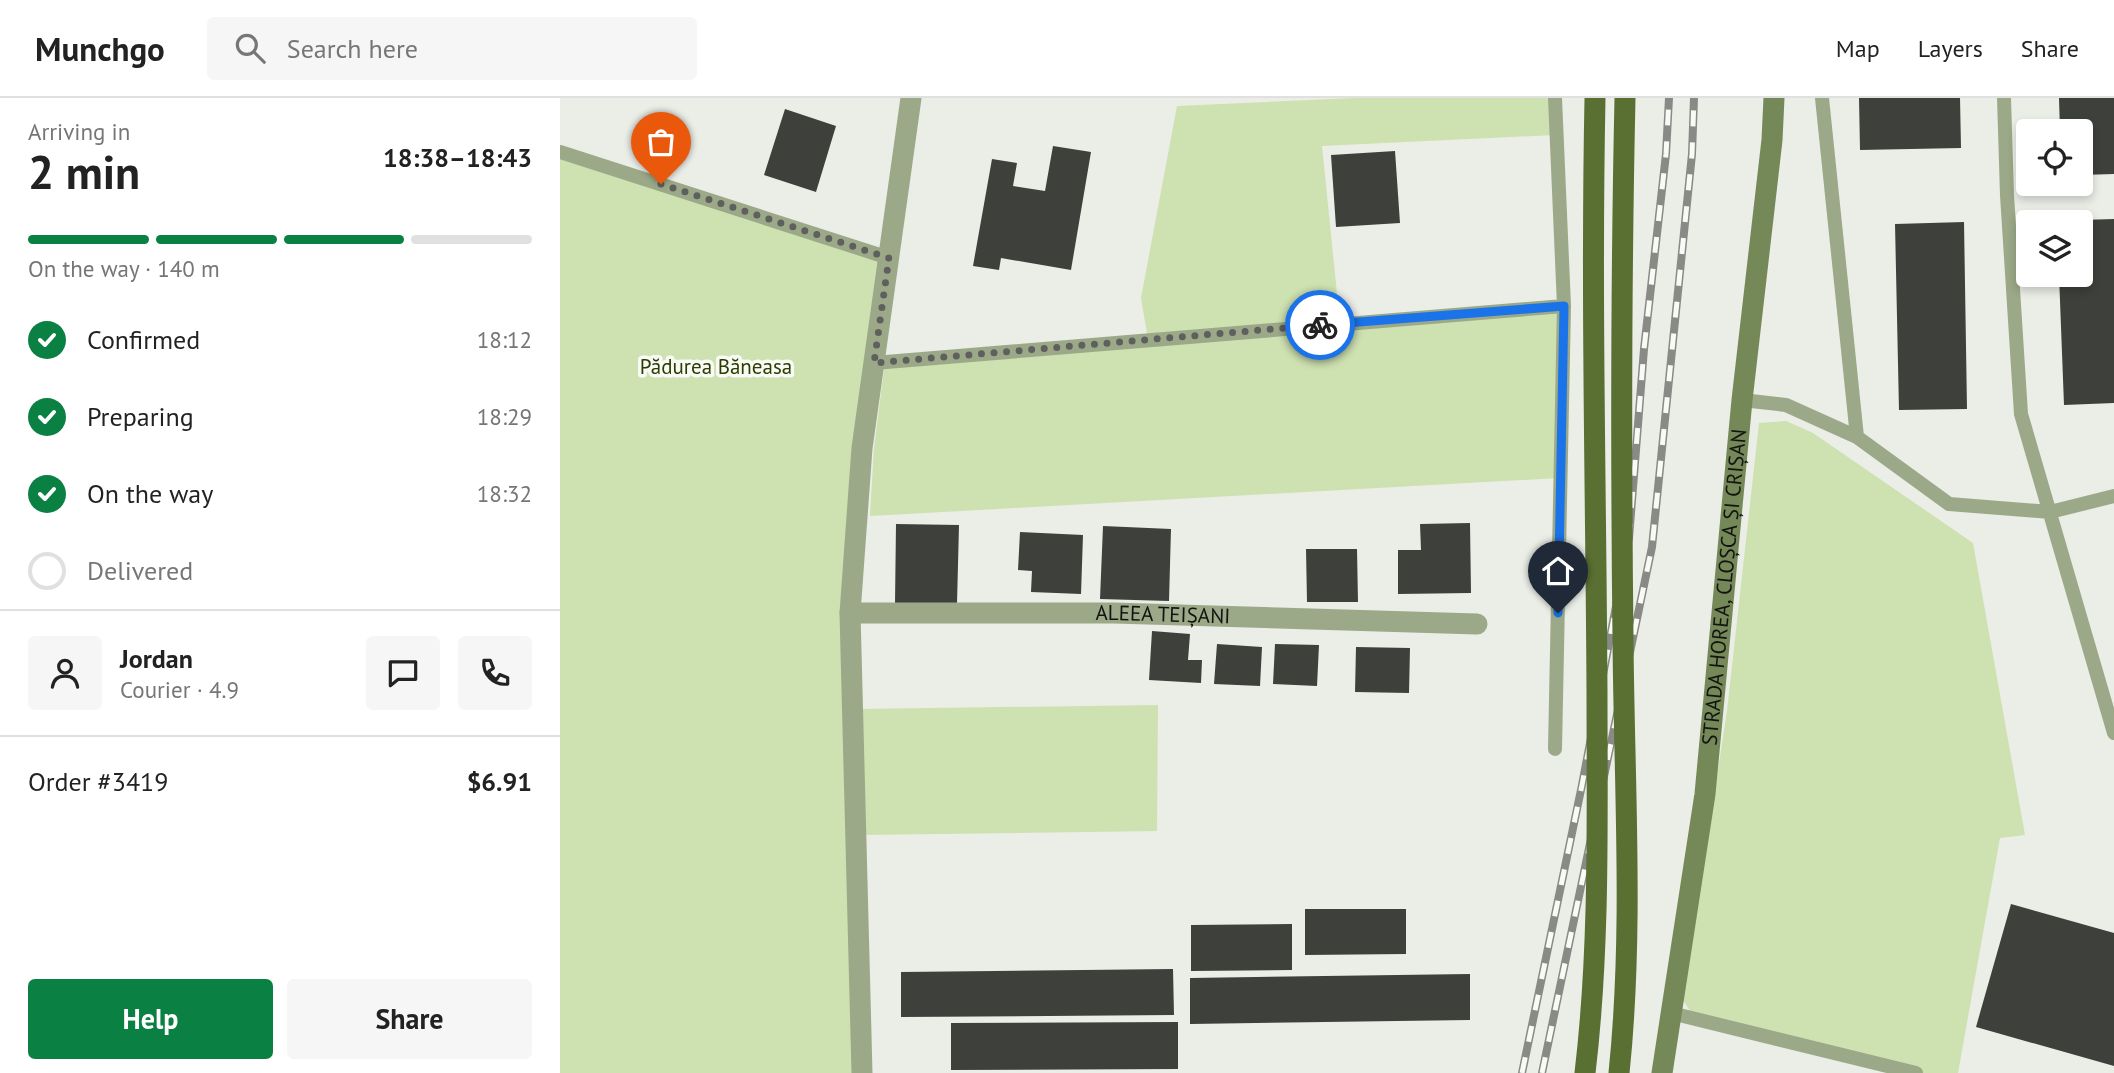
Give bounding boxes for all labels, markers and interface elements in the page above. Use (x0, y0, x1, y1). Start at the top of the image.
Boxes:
search box (207, 17, 697, 80)
text: Munchgo (35, 27, 165, 70)
icon: search (231, 29, 269, 67)
text: Search here (287, 32, 418, 65)
text: Map (1836, 33, 1880, 64)
text: Layers (1918, 33, 1983, 64)
text: Share (2021, 33, 2079, 64)
pin (631, 112, 691, 184)
text: Arriving in (28, 117, 130, 146)
map controls (2016, 119, 2093, 287)
button: locate (2016, 119, 2093, 196)
icon: bag (642, 123, 680, 161)
text: 18:38–18:43 (383, 141, 532, 174)
text: 2 min (28, 142, 140, 202)
button: layers (2016, 210, 2093, 287)
text: On the way · 140 m (28, 254, 220, 283)
courier (1285, 290, 1355, 360)
icon: bike (1301, 306, 1339, 344)
icon: check (28, 321, 66, 359)
text: Confirmed (87, 323, 200, 356)
text: 18:12 (477, 325, 532, 354)
park label: Pădurea Băneasa (640, 353, 792, 380)
icon: check (28, 398, 66, 436)
text: Preparing (87, 400, 194, 433)
text: 18:29 (477, 402, 532, 431)
street label: STRADA HOREA, CLOȘCA ȘI CRIȘAN (1696, 428, 1752, 747)
icon: check (28, 475, 66, 513)
text: On the way (87, 477, 213, 510)
text: 18:32 (477, 479, 532, 508)
pin (1528, 541, 1588, 613)
icon: home (1539, 552, 1577, 590)
text: Delivered (87, 554, 193, 587)
street label: ALEEA TEIȘANI (1096, 599, 1231, 630)
button: person (28, 636, 102, 710)
button: chat (366, 636, 440, 710)
button: phone (458, 636, 532, 710)
text: Jordan (120, 642, 193, 675)
text: Courier · 4.9 (120, 675, 239, 704)
text: Order #3419 (28, 765, 168, 798)
text: $6.91 (467, 765, 532, 798)
button: Help (28, 979, 273, 1059)
button: Share (287, 979, 532, 1059)

